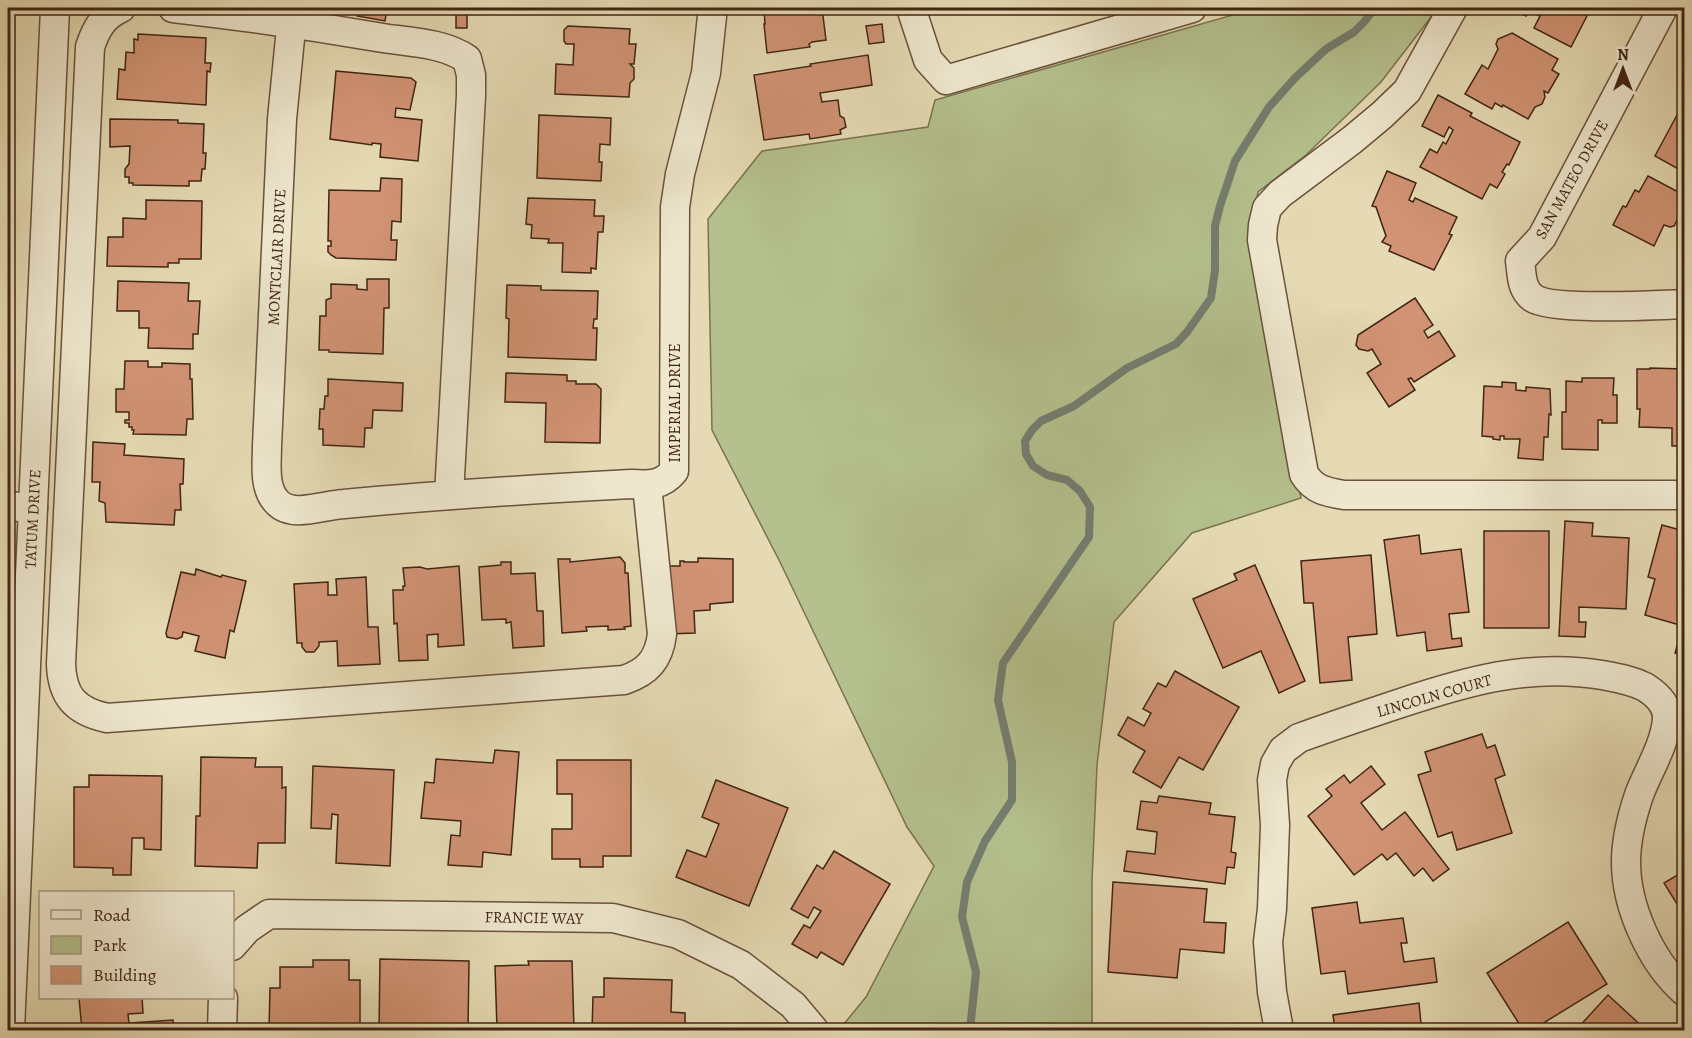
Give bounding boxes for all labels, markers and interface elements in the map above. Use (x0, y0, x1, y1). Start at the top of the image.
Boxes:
north arrow (1593, 39, 1653, 99)
text: N (1617, 44, 1629, 66)
street label: SAN MATEO DRIVE (1530, 116, 1614, 243)
street label: MONTCLAIR DRIVE (262, 188, 292, 326)
street label: IMPERIAL DRIVE (664, 343, 686, 463)
street label: TATUM DRIVE (19, 469, 47, 569)
street label: LINCOLN COURT (1374, 669, 1495, 723)
legend (39, 891, 234, 999)
text: Road (93, 903, 131, 927)
street label: FRANCIE WAY (484, 906, 584, 930)
text: Park (93, 933, 127, 957)
text: Building (93, 963, 157, 987)

